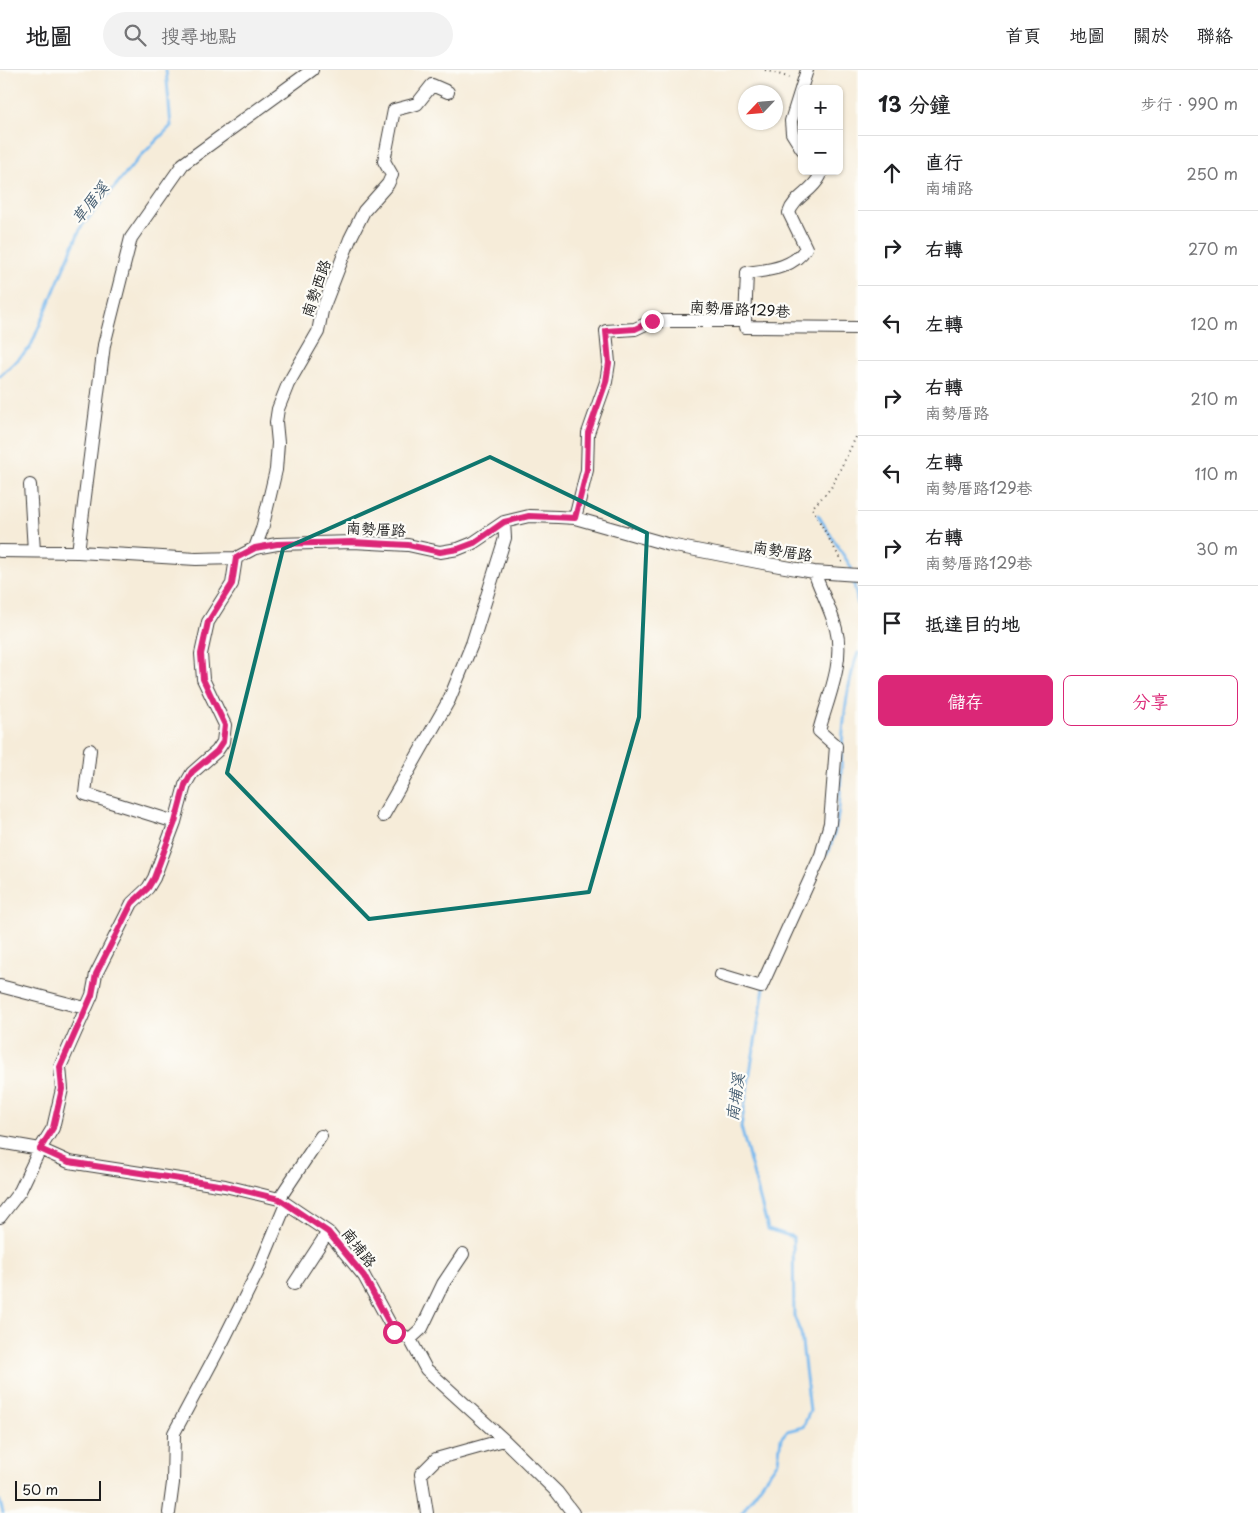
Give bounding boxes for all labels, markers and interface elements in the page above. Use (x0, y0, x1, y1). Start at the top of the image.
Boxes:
search box (103, 12, 453, 57)
text: 地圖 (25, 17, 73, 53)
icon: search (121, 21, 149, 49)
text: 搜尋地點 (161, 21, 237, 49)
text: 首頁 (1005, 21, 1041, 48)
text: 地圖 (1069, 21, 1105, 48)
text: 關於 (1133, 21, 1169, 48)
text: 聯絡 (1197, 21, 1233, 48)
north arrow (738, 85, 783, 130)
map controls (798, 85, 843, 175)
button: + (798, 85, 843, 130)
text: 13 分鐘 (878, 87, 951, 119)
text: 步行 · 990 m (1141, 91, 1238, 115)
button: − (798, 130, 843, 175)
text: 直行 (925, 147, 963, 175)
icon: ahead (878, 159, 906, 187)
text: 250 m (1187, 161, 1238, 185)
water label: 草厝溪 (65, 175, 114, 228)
text: 南埔路 (925, 175, 973, 199)
icon: right (878, 234, 906, 262)
text: 右轉 (925, 234, 963, 262)
text: 270 m (1188, 236, 1238, 260)
street label: 南勢西路 (294, 256, 336, 320)
street label: 南勢厝路129巷 (689, 294, 791, 322)
icon: left (878, 309, 906, 337)
text: 左轉 (925, 309, 963, 337)
route end (641, 310, 664, 333)
text: 120 m (1191, 311, 1238, 335)
text: 右轉 (925, 372, 963, 400)
icon: right (878, 384, 906, 412)
text: 210 m (1190, 386, 1238, 410)
text: 南勢厝路 (925, 400, 989, 424)
text: 左轉 (925, 447, 963, 475)
icon: left (878, 459, 906, 487)
text: 110 m (1195, 461, 1238, 485)
text: 南勢厝路129巷 (925, 475, 1033, 499)
street label: 南勢厝路 (345, 515, 407, 541)
text: 右轉 (925, 522, 963, 550)
street label: 南勢厝路 (752, 534, 814, 566)
icon: right (878, 534, 906, 562)
text: 30 m (1196, 536, 1238, 560)
text: 南勢厝路129巷 (925, 550, 1033, 574)
icon: arrive (878, 609, 906, 637)
text: 抵達目的地 (925, 609, 1020, 637)
button: 儲存 (878, 675, 1053, 726)
button: 分享 (1063, 675, 1238, 726)
water label: 南埔溪 (719, 1071, 749, 1122)
street label: 南埔路 (337, 1222, 383, 1272)
route start (383, 1321, 406, 1344)
scale bar (15, 1478, 101, 1501)
text: 50 m (22, 1479, 58, 1500)

